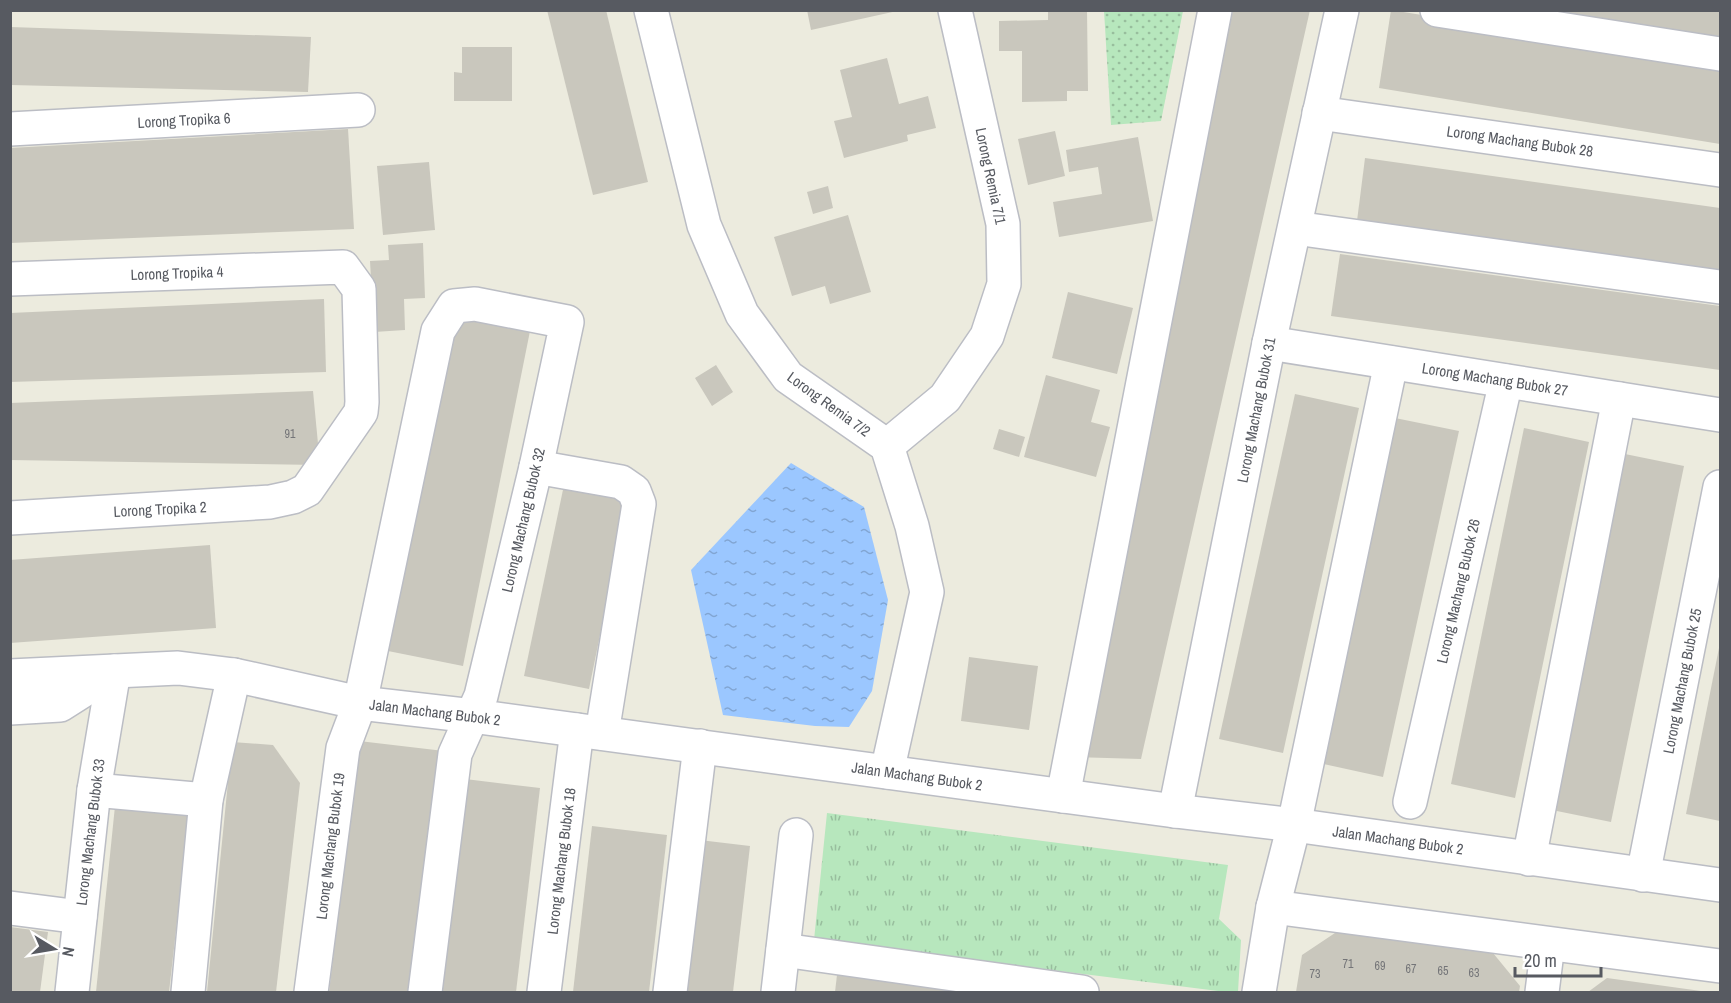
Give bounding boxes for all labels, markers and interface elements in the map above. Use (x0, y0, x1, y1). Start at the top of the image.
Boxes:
street label: Lorong Tropika 6 (137, 107, 231, 133)
street label: Lorong Machang Bubok 28 (1445, 120, 1595, 162)
street label: Lorong Remia 7/1 (970, 126, 1012, 226)
street label: Lorong Tropika 4 (130, 261, 224, 285)
street label: Lorong Machang Bubok 31 (1232, 335, 1280, 485)
street label: Lorong Machang Bubok 27 (1420, 357, 1570, 401)
street label: Lorong Remia 7/2 (783, 367, 875, 442)
house number: 91 (285, 426, 296, 442)
street label: Lorong Machang Bubok 32 (496, 446, 550, 594)
street label: Lorong Tropika 2 (113, 496, 207, 522)
street label: Lorong Machang Bubok 26 (1431, 517, 1485, 665)
street label: Lorong Machang Bubok 25 (1658, 606, 1706, 756)
street label: Jalan Machang Bubok 2 (368, 694, 502, 730)
street label: Jalan Machang Bubok 2 (850, 756, 984, 796)
street label: Lorong Machang Bubok 33 (71, 757, 109, 907)
street label: Lorong Machang Bubok 19 (311, 771, 349, 921)
street label: Lorong Machang Bubok 18 (542, 786, 580, 936)
street label: Jalan Machang Bubok 2 (1331, 820, 1465, 860)
north arrow (24, 919, 84, 979)
scale bar (1515, 940, 1600, 978)
text: N (57, 945, 80, 959)
text: 20 m (1524, 948, 1557, 973)
house number: 71 (1343, 956, 1354, 972)
house number: 69 (1375, 958, 1385, 974)
house number: 67 (1406, 961, 1417, 977)
house number: 65 (1438, 963, 1449, 979)
house number: 63 (1469, 965, 1479, 981)
house number: 73 (1310, 966, 1320, 982)

